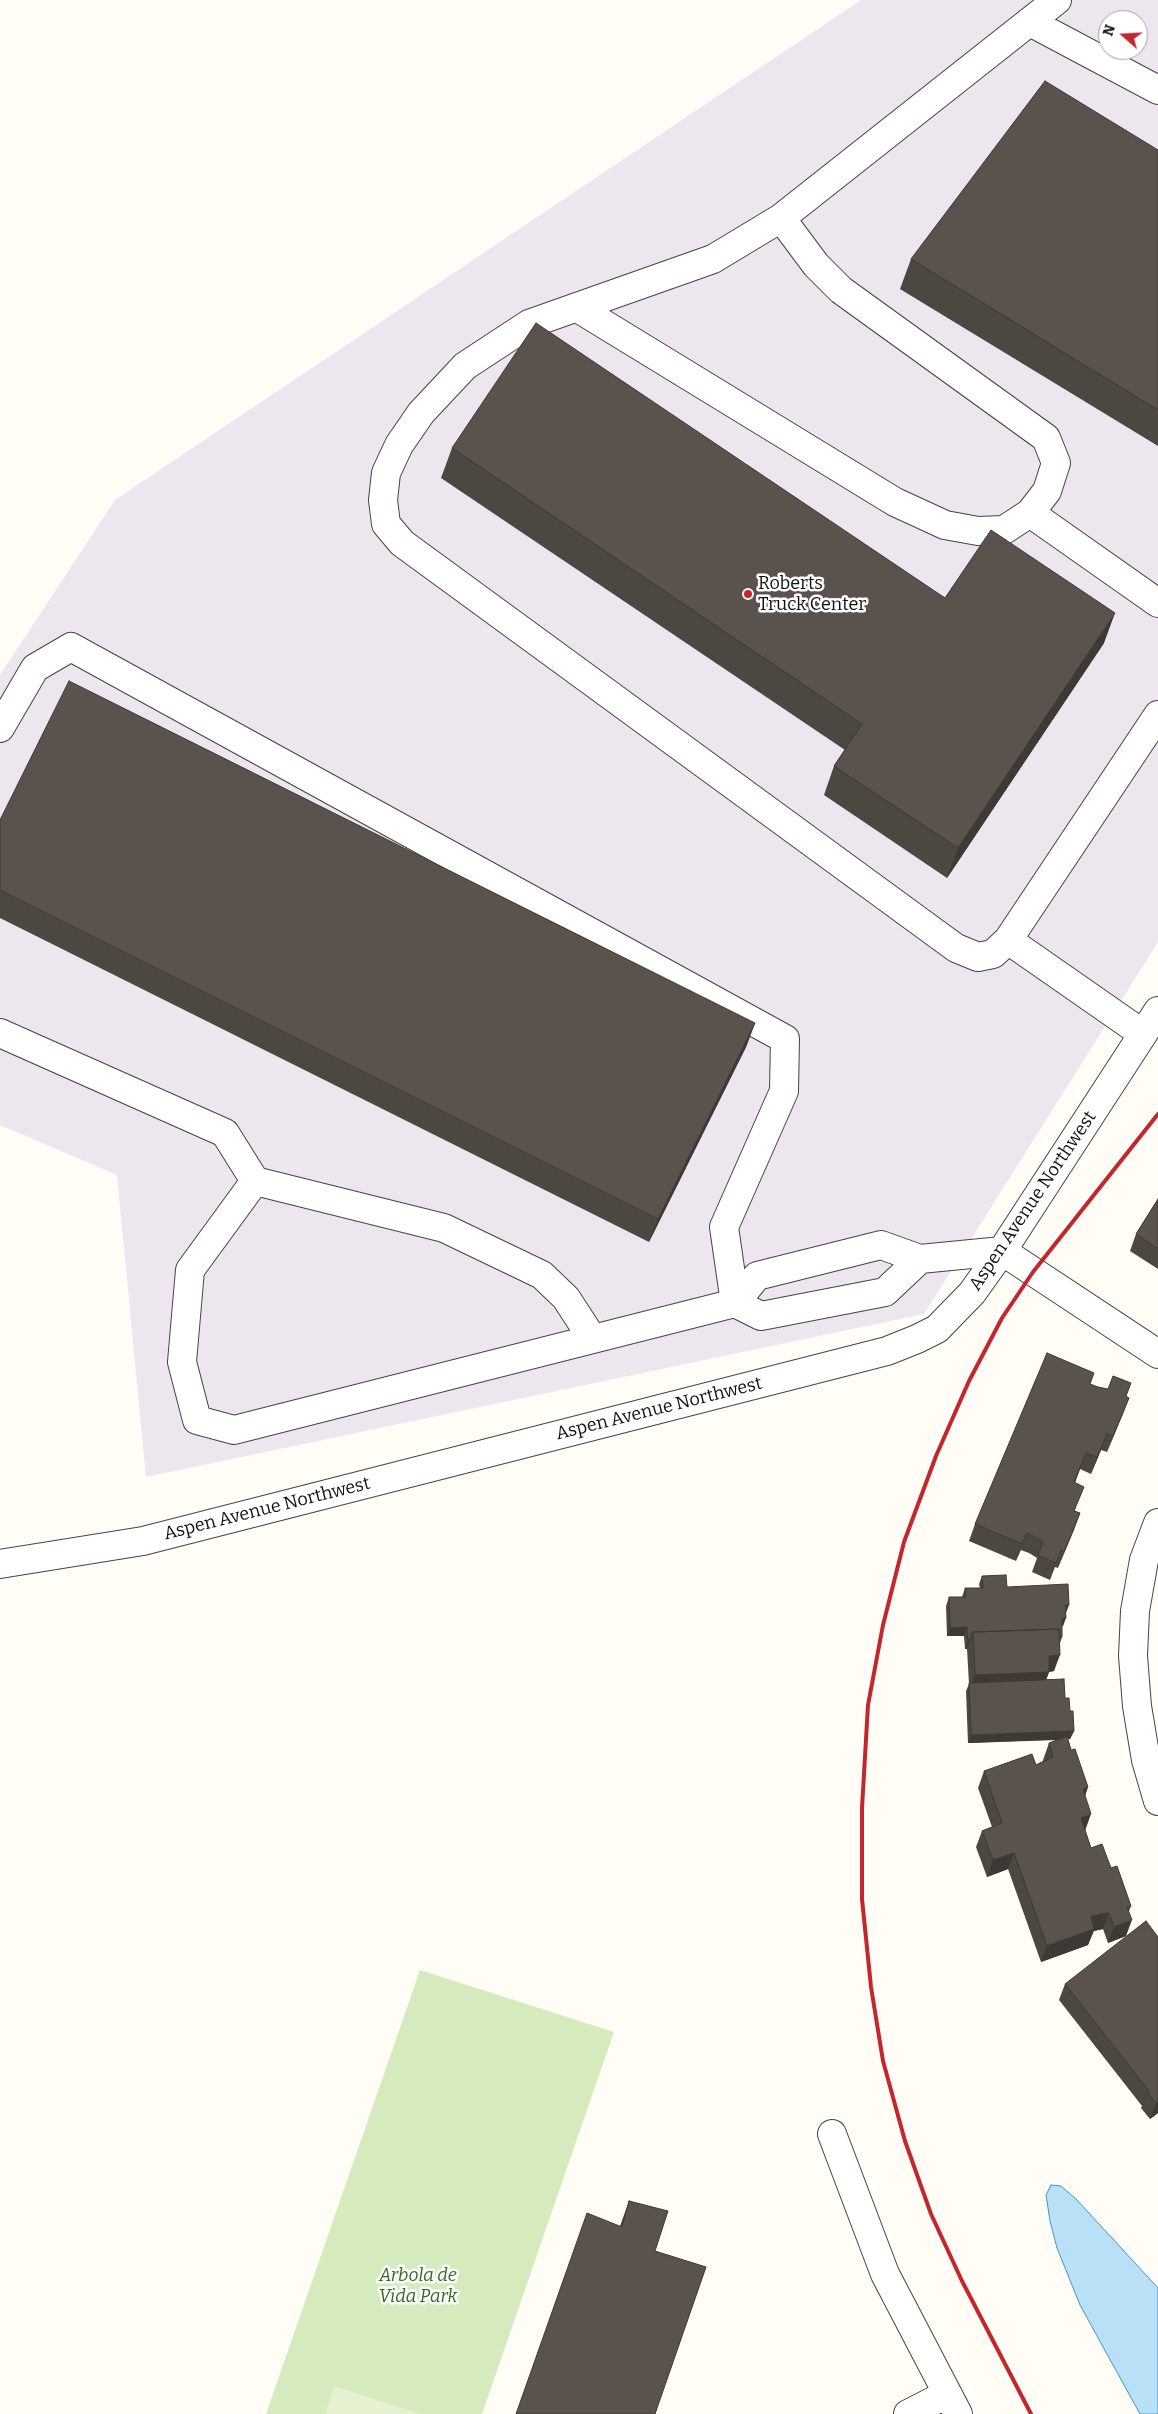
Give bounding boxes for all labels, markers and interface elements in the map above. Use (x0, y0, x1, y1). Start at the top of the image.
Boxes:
north arrow (1098, 10, 1148, 60)
text: N (1099, 22, 1119, 38)
place label: Roberts Truck Center (758, 573, 866, 616)
marker: Roberts Truck Center (742, 588, 754, 600)
street label: Aspen Avenue Northwest (965, 1107, 1101, 1295)
street label: Aspen Avenue Northwest (554, 1373, 764, 1445)
street label: Aspen Avenue Northwest (162, 1473, 372, 1545)
park label: Arbola de Vida Park (379, 2265, 457, 2308)

